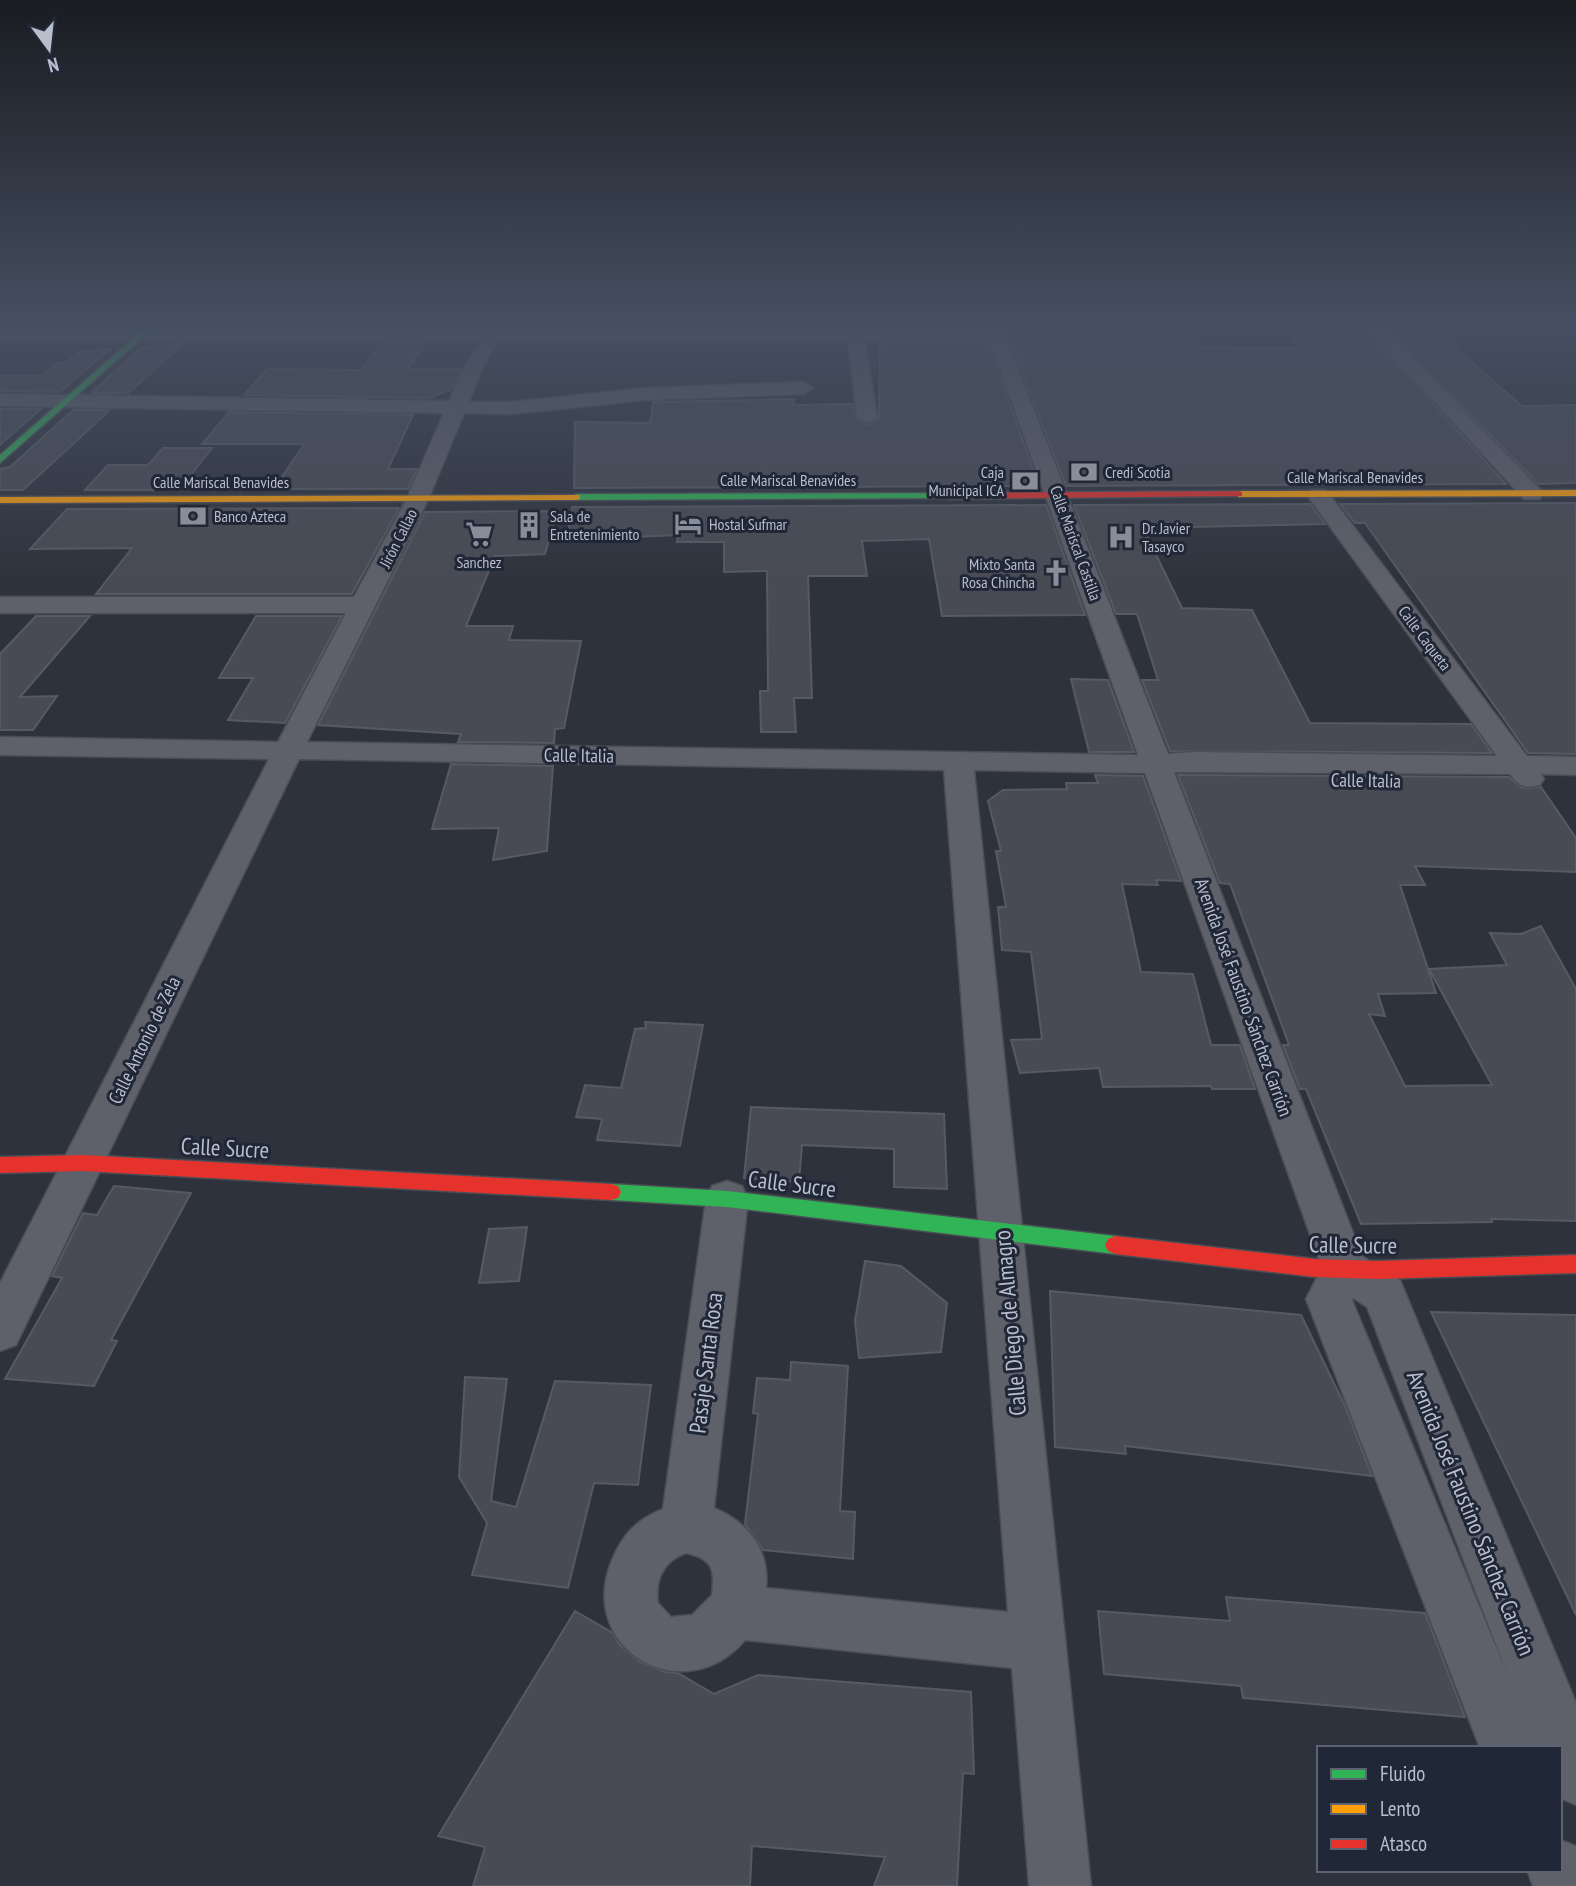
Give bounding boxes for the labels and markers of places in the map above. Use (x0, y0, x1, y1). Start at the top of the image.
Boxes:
bank icon: Credi Scotia (1069, 457, 1099, 487)
place label: Caja Municipal ICA (928, 462, 1004, 500)
place label: Credi Scotia (1105, 462, 1170, 482)
bank icon: Caja Municipal ICA (1010, 466, 1040, 496)
bank icon: Banco Azteca (178, 501, 208, 531)
place label: Banco Azteca (214, 506, 286, 526)
place label: Sala de Entretenimiento (550, 506, 639, 544)
hotel icon: Hostal Sufmar (673, 509, 703, 539)
building icon: Sala de Entretenimiento (514, 510, 544, 540)
place label: Hostal Sufmar (709, 514, 788, 534)
place label: Dr. Javier Tasayco (1142, 518, 1191, 556)
supermarket icon: Sanchez (464, 519, 494, 549)
hospital icon: Dr. Javier Tasayco (1106, 522, 1136, 552)
place label: Sanchez (456, 552, 502, 572)
place label: Mixto Santa Rosa Chincha (962, 554, 1035, 592)
church icon: Mixto Santa Rosa Chincha (1041, 558, 1071, 588)

